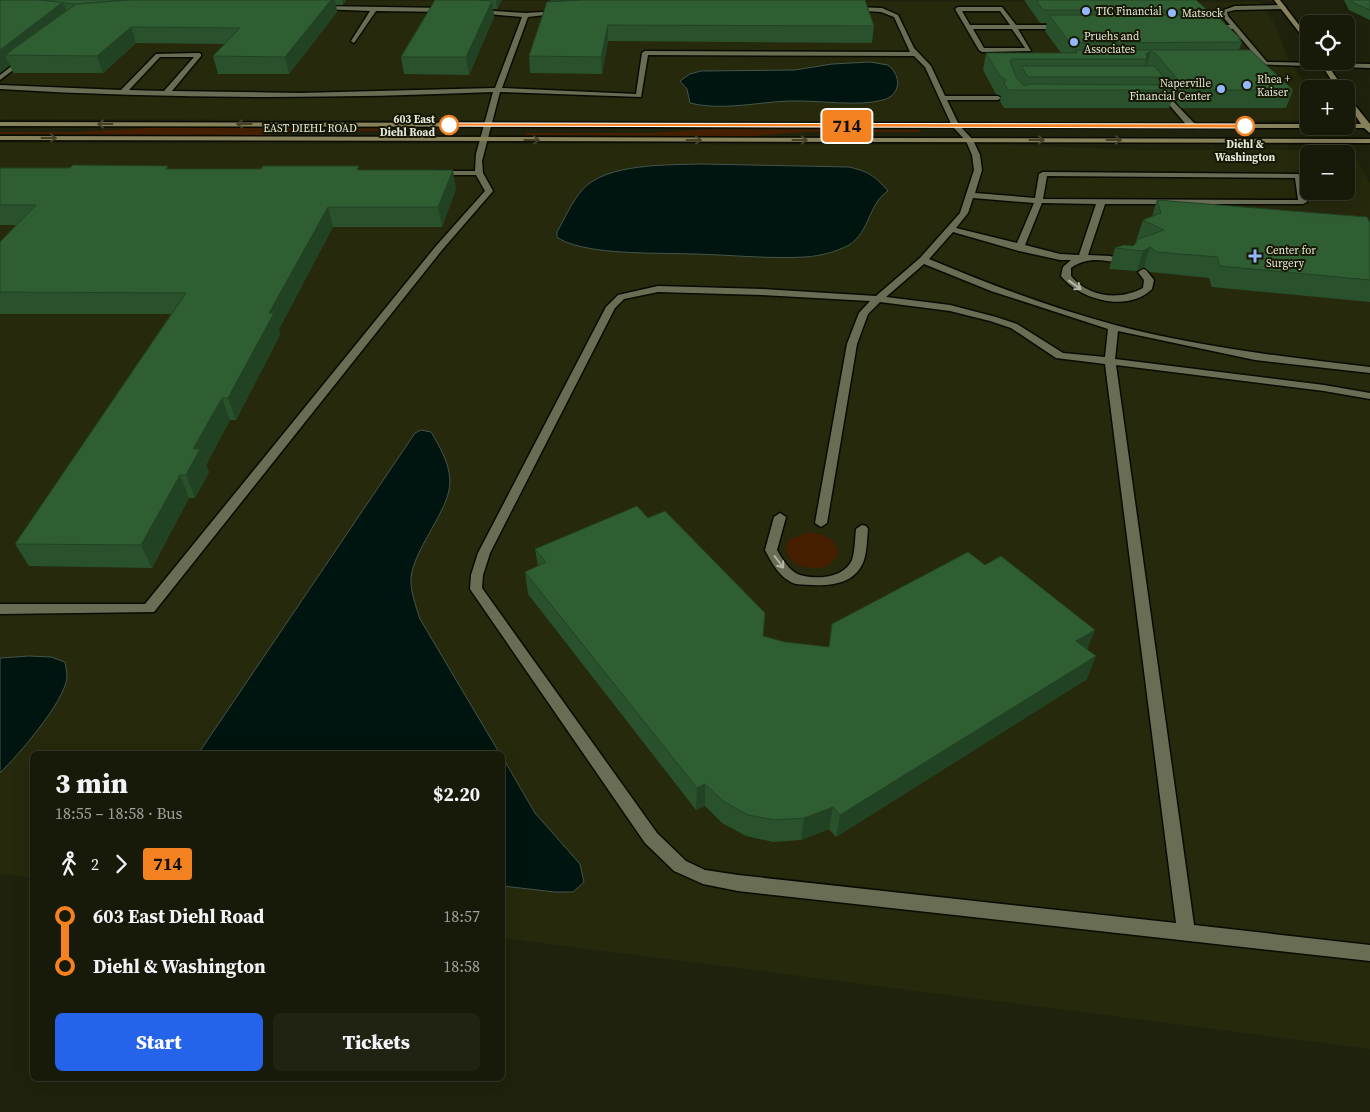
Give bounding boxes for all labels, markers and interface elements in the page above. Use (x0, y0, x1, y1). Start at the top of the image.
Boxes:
place label: TIC Financial (1096, 4, 1162, 19)
marker: TIC Financial (1080, 5, 1092, 17)
place label: Matsock (1182, 6, 1224, 21)
marker: Matsock (1166, 7, 1178, 19)
map controls (1300, 15, 1355, 200)
button: locate (1300, 15, 1355, 70)
place label: Pruehs and Associates (1084, 29, 1140, 57)
marker: Pruehs and Associates (1068, 36, 1080, 48)
place label: Rhea + Kaiser (1257, 72, 1290, 100)
place label: Naperville Financial Center (1130, 76, 1211, 104)
marker: Rhea + Kaiser (1241, 79, 1253, 91)
button: + (1300, 80, 1355, 135)
marker: Naperville Financial Center (1215, 83, 1227, 95)
line badge: 714 (818, 110, 876, 142)
place label: 603 East Diehl Road (380, 112, 436, 140)
text: 714 (832, 113, 862, 138)
marker: 603 East Diehl Road (439, 115, 459, 135)
marker: Diehl & Washington (1235, 116, 1255, 136)
one-way arrow (97, 119, 114, 129)
one-way arrow (236, 119, 252, 129)
street label: EAST DIEHL ROAD (263, 121, 357, 136)
one-way arrow (40, 133, 56, 143)
one-way arrow (524, 135, 540, 144)
one-way arrow (686, 135, 702, 145)
one-way arrow (792, 135, 808, 145)
one-way arrow (1028, 135, 1045, 145)
one-way arrow (1106, 135, 1122, 145)
place label: Diehl & Washington (1215, 137, 1275, 165)
button: − (1300, 145, 1355, 200)
place label: Center for Surgery (1266, 243, 1316, 271)
marker: Center for Surgery (1248, 249, 1262, 263)
one-way arrow (1068, 280, 1082, 290)
one-way arrow (774, 555, 784, 569)
text: 3 min (55, 764, 128, 802)
text: $2.20 (433, 781, 480, 807)
text: 18:55 – 18:58 · Bus (55, 802, 183, 824)
icon: walk (55, 850, 83, 878)
icon: forward (107, 850, 135, 878)
text: 714 (153, 851, 182, 876)
text: 2 (91, 853, 99, 875)
text: 603 East Diehl Road (93, 903, 264, 929)
text: 18:57 (443, 905, 480, 927)
text: Diehl & Washington (93, 953, 266, 979)
text: 18:58 (443, 955, 480, 977)
button: Start (55, 1013, 263, 1071)
button: Tickets (273, 1013, 480, 1071)

